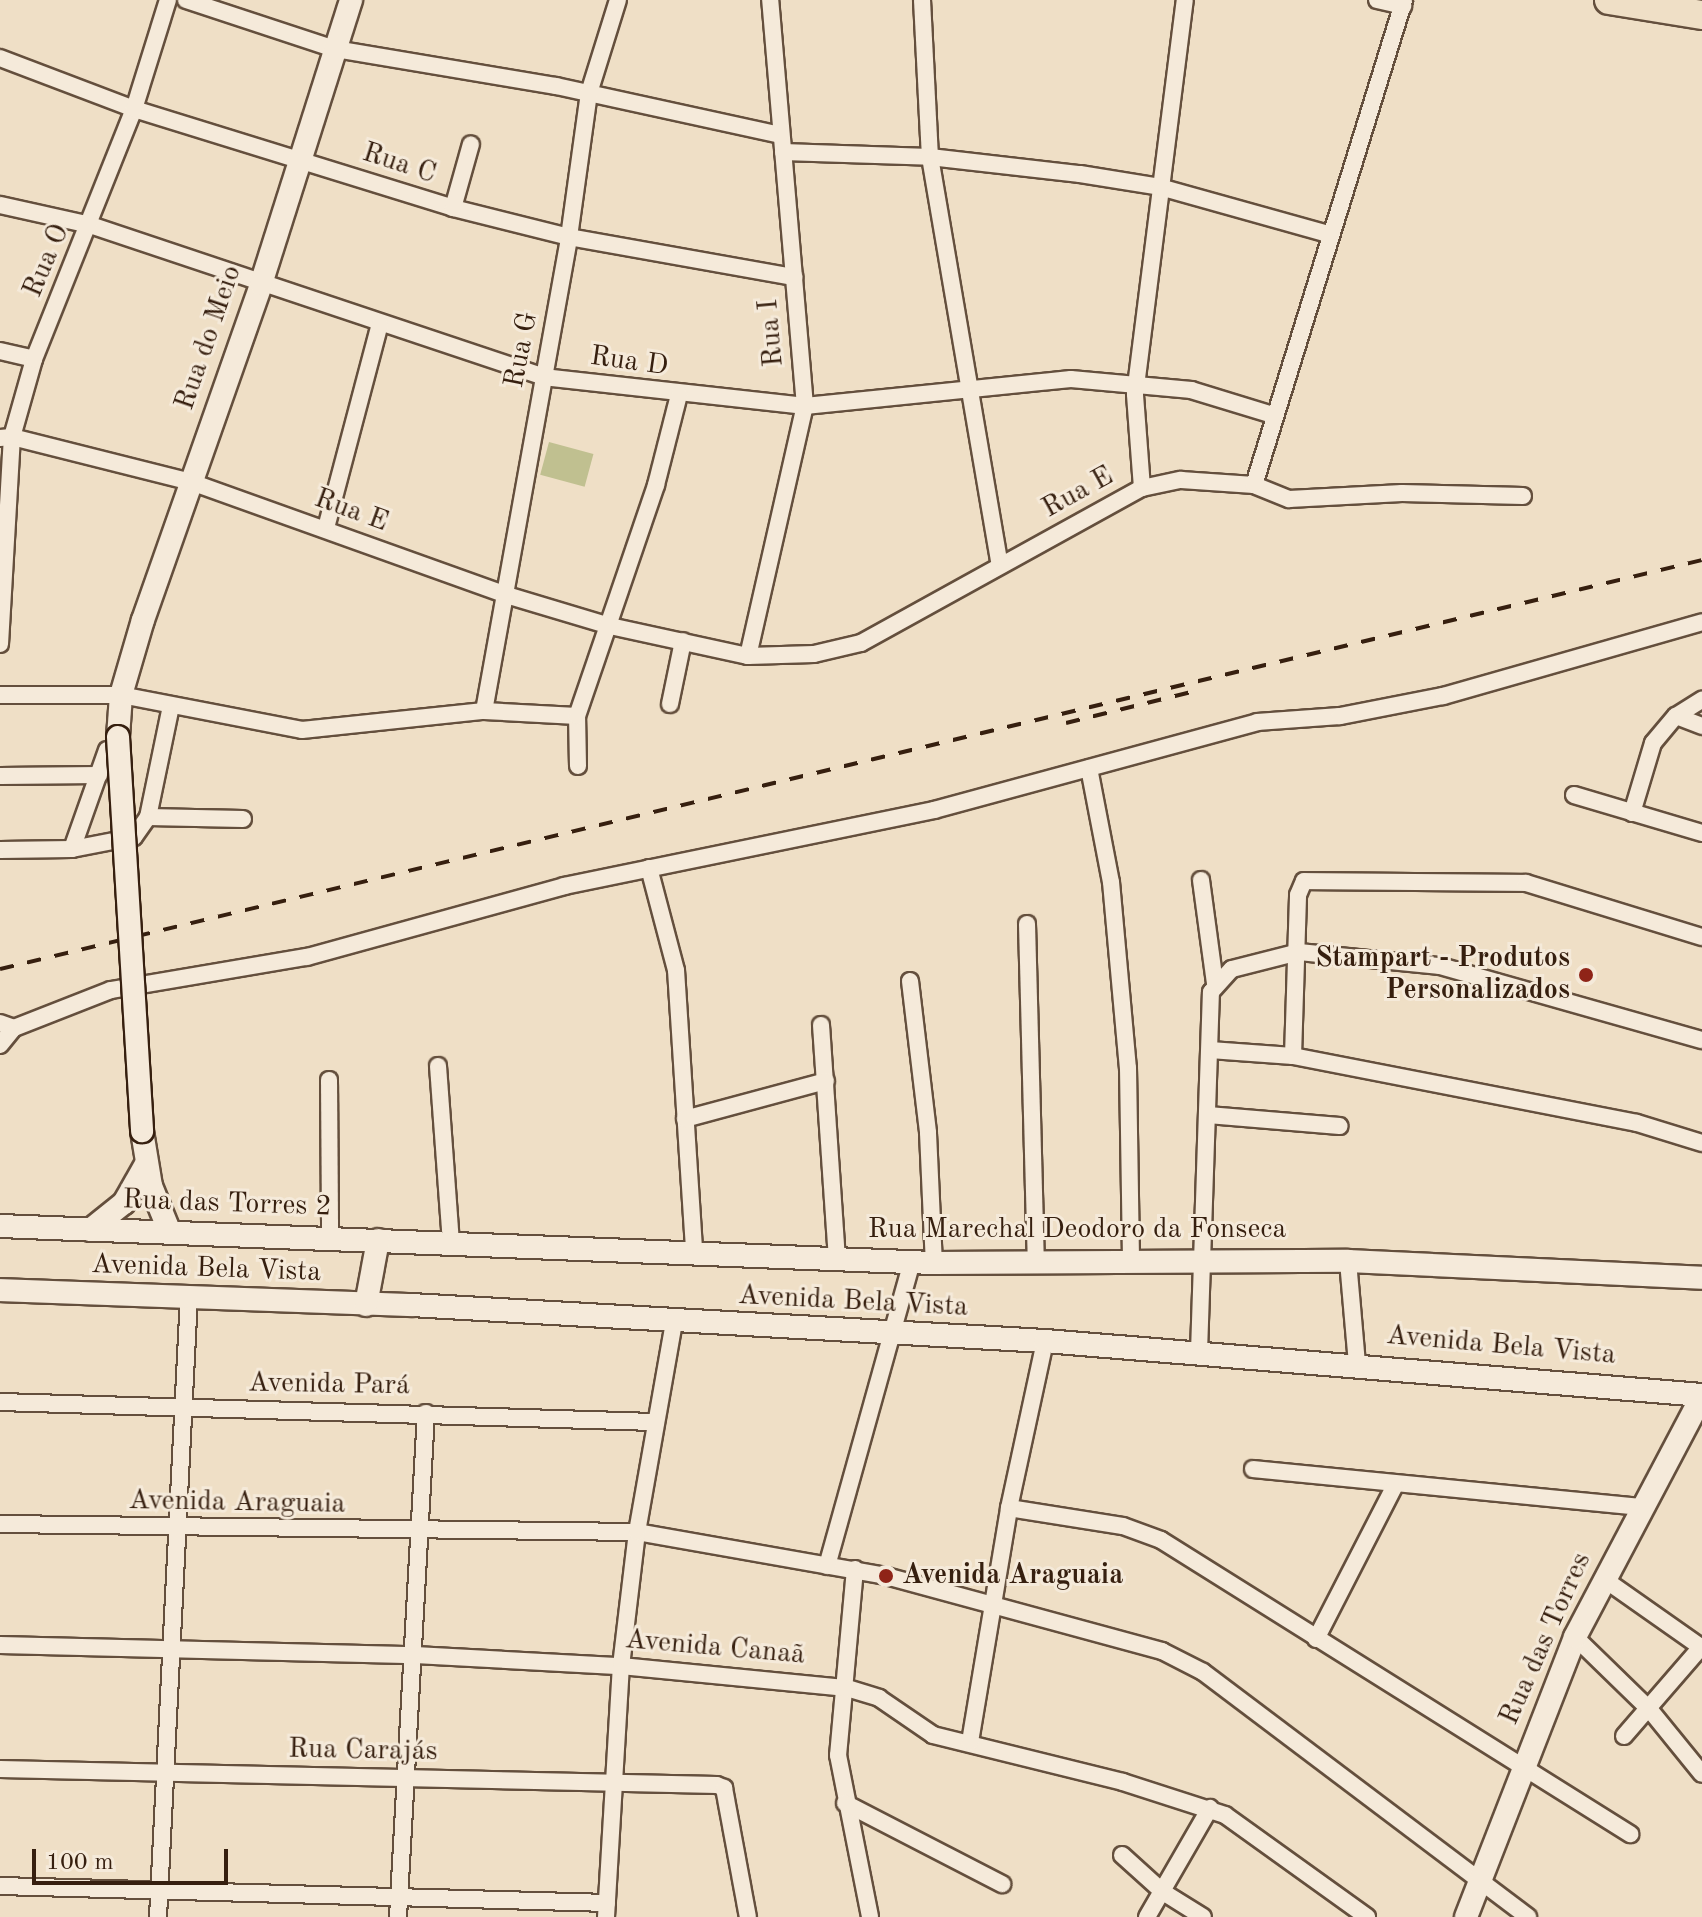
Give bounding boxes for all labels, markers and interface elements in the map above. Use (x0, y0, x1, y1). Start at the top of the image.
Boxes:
street label: Rua C (358, 136, 440, 192)
street label: Rua O (17, 219, 77, 303)
street label: Rua do Meio (169, 261, 249, 415)
street label: Rua I (752, 298, 792, 368)
street label: Rua G (498, 309, 546, 391)
street label: Rua D (588, 340, 670, 384)
street label: Rua E (1037, 460, 1119, 526)
street label: Rua E (310, 482, 392, 540)
place label: Stampart - Produtos Personalizados (1315, 942, 1570, 1008)
marker: Stampart - Produtos Personalizados (1577, 966, 1595, 984)
street label: Rua das Torres 2 (122, 1184, 332, 1224)
street label: Rua Marechal Deodoro da Fonseca (868, 1213, 1286, 1247)
street label: Avenida Bela Vista (90, 1248, 322, 1290)
street label: Avenida Bela Vista (737, 1279, 969, 1325)
street label: Avenida Bela Vista (1385, 1319, 1617, 1373)
street label: Avenida Pará (248, 1367, 410, 1403)
street label: Avenida Araguaia (128, 1484, 346, 1522)
street label: Rua das Torres (1493, 1548, 1599, 1730)
place label: Avenida Araguaia (902, 1559, 1123, 1593)
marker: Avenida Araguaia (877, 1567, 895, 1585)
street label: Avenida Canaã (624, 1623, 806, 1673)
street label: Rua Carajás (288, 1733, 438, 1769)
scale bar (36, 1833, 232, 1883)
text: 100 m (46, 1851, 114, 1875)

